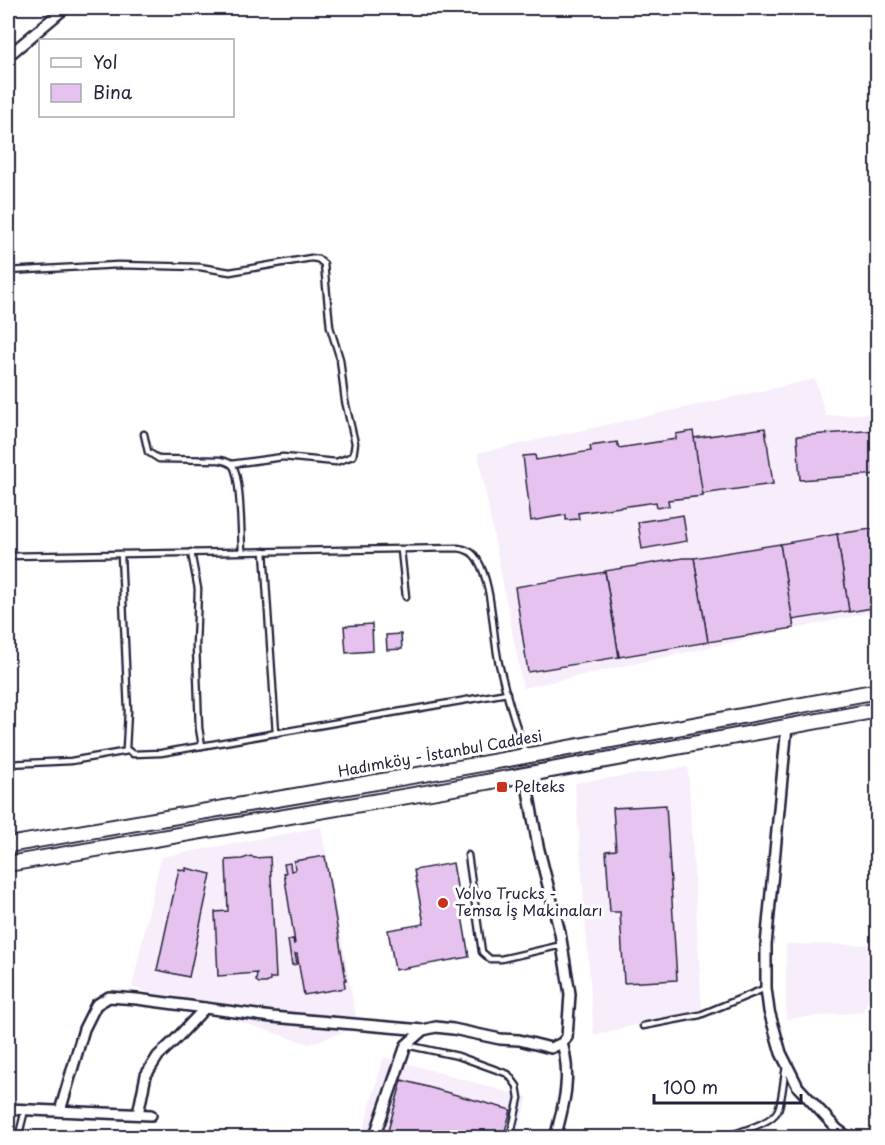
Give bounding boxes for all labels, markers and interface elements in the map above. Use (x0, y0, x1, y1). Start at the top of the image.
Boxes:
legend (39, 39, 234, 117)
text: Yol (93, 48, 118, 75)
text: Bina (93, 78, 133, 105)
street label: Hadımköy - İstanbul Caddesi (336, 723, 544, 782)
place label: Pelteks (514, 774, 565, 797)
marker: Pelteks (495, 780, 509, 794)
place label: Volvo Trucks - Temsa İş Makinaları (455, 881, 603, 921)
marker: Volvo Trucks - Temsa İş Makinaları (436, 896, 450, 910)
scale bar (654, 1067, 801, 1105)
text: 100 m (663, 1073, 718, 1100)

